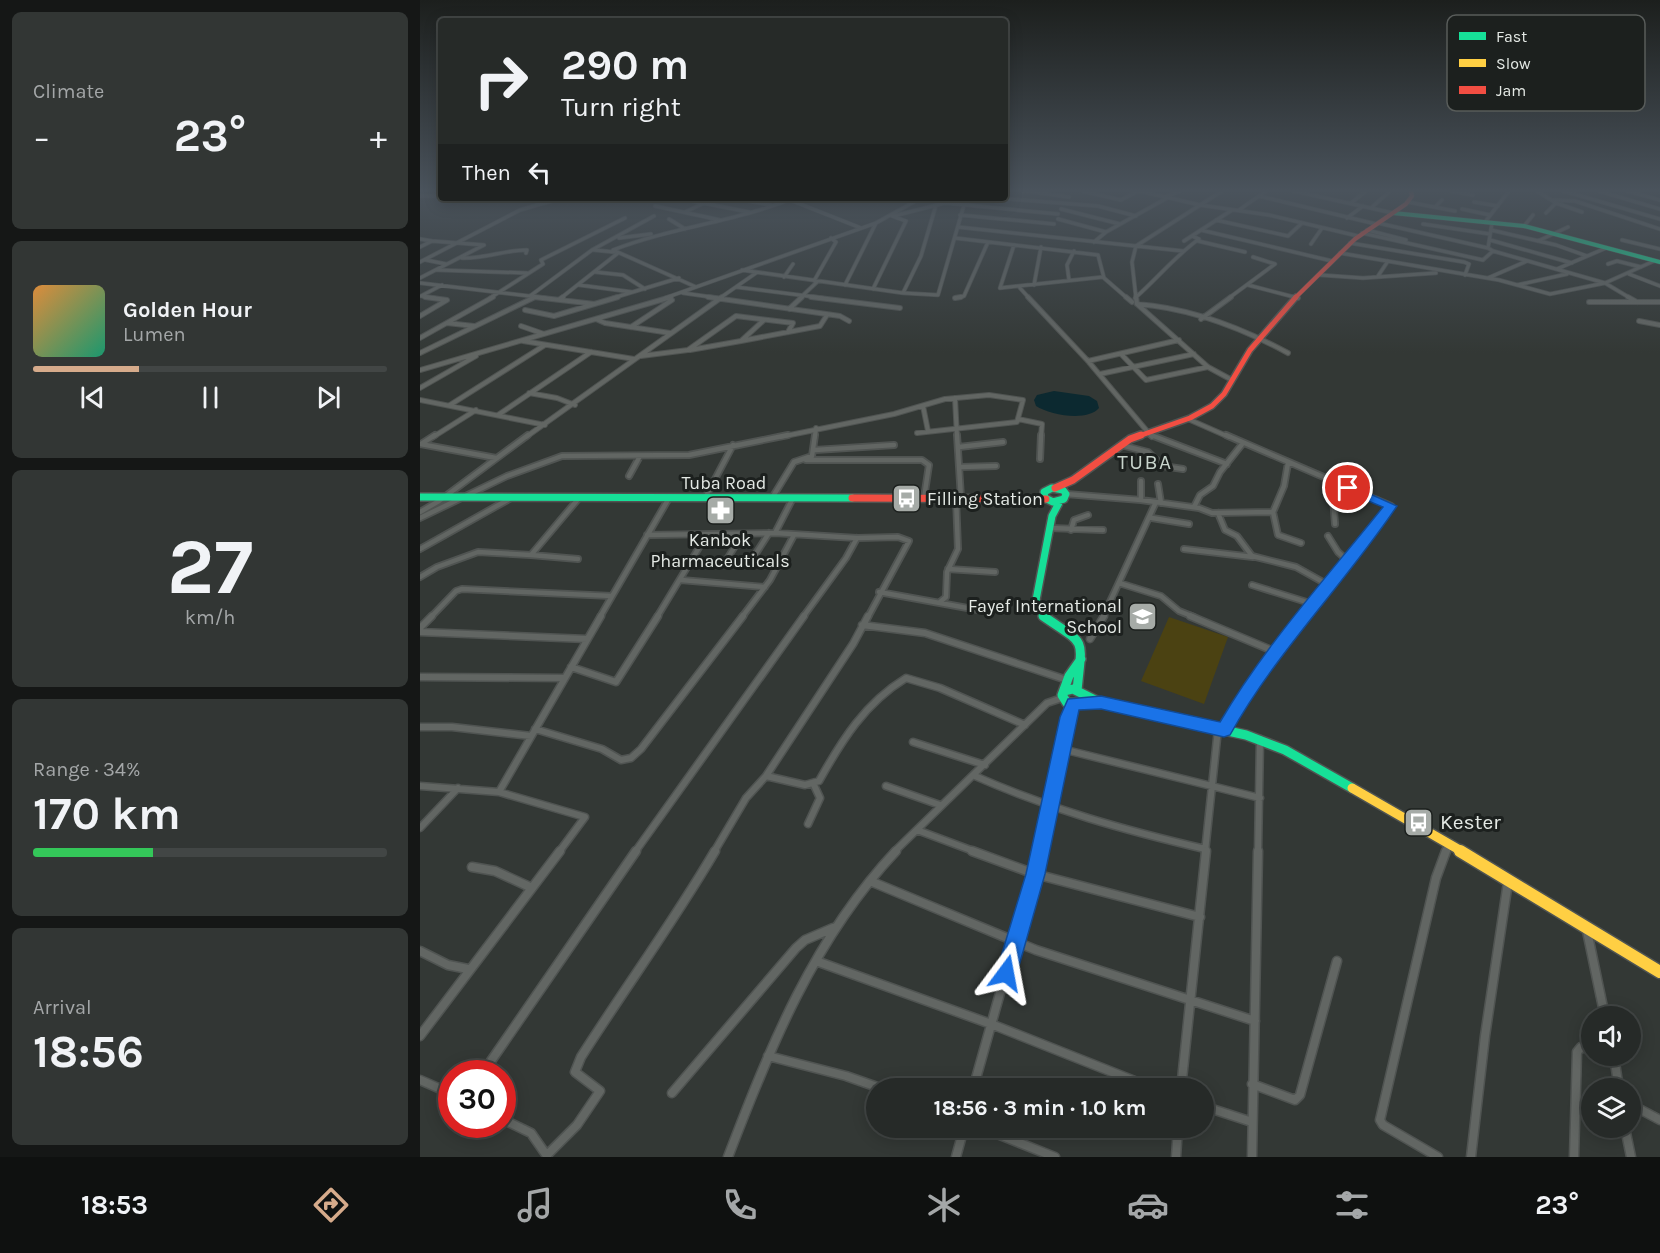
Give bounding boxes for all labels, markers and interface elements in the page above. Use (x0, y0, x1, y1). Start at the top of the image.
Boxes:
legend (1447, 15, 1645, 111)
text: Fast (1496, 27, 1527, 46)
text: 290 m (561, 40, 689, 90)
icon: right (462, 42, 540, 120)
text: Slow (1496, 54, 1531, 73)
text: Climate (33, 80, 104, 103)
text: Jam (1496, 81, 1526, 100)
text: Turn right (561, 91, 681, 123)
text: 23° (174, 110, 246, 162)
text: − (33, 118, 50, 156)
text: + (370, 118, 387, 156)
icon: left (523, 156, 556, 189)
text: Then (462, 160, 511, 186)
text: Golden Hour (123, 297, 252, 323)
text: Lumen (123, 323, 186, 346)
icon: previous (76, 381, 109, 414)
icon: pause (194, 381, 227, 414)
icon: next (312, 381, 345, 414)
district label: TUBA (1117, 450, 1173, 474)
pin (1322, 462, 1373, 513)
icon: arrive (1331, 471, 1364, 504)
street label: Tuba Road (682, 472, 766, 494)
bus stop icon: Filling Station (890, 483, 922, 515)
place label: Filling Station (927, 488, 1043, 510)
pharmacy icon: Kanbok Pharmaceuticals (704, 495, 736, 527)
text: 27 (167, 521, 253, 613)
place label: Kanbok Pharmaceuticals (650, 529, 790, 572)
place label: Fayef International School (968, 595, 1122, 638)
school or university icon: Fayef International School (1127, 600, 1159, 632)
text: km/h (185, 606, 235, 629)
text: Range · 34% (33, 758, 140, 781)
text: 170 km (33, 788, 181, 840)
bus stop icon: Kester (1403, 806, 1435, 838)
place label: Kester (1440, 810, 1501, 834)
position arrow (974, 941, 1038, 1005)
text: Arrival (33, 996, 92, 1019)
map controls (1581, 1006, 1641, 1138)
button: sound (1581, 1006, 1641, 1066)
text: 18:56 (33, 1026, 144, 1078)
speed limit sign: 30 (438, 1060, 516, 1138)
button: layers (1581, 1078, 1641, 1138)
text: 18:56 · 3 min · 1.0 km (934, 1095, 1146, 1121)
icon: directions (310, 1184, 352, 1226)
icon: music (514, 1184, 556, 1226)
icon: phone (719, 1184, 761, 1226)
icon: climate (923, 1184, 965, 1226)
icon: car (1127, 1184, 1169, 1226)
icon: filters (1331, 1184, 1373, 1226)
text: 18:53 (81, 1189, 148, 1221)
text: 23° (1535, 1189, 1579, 1221)

